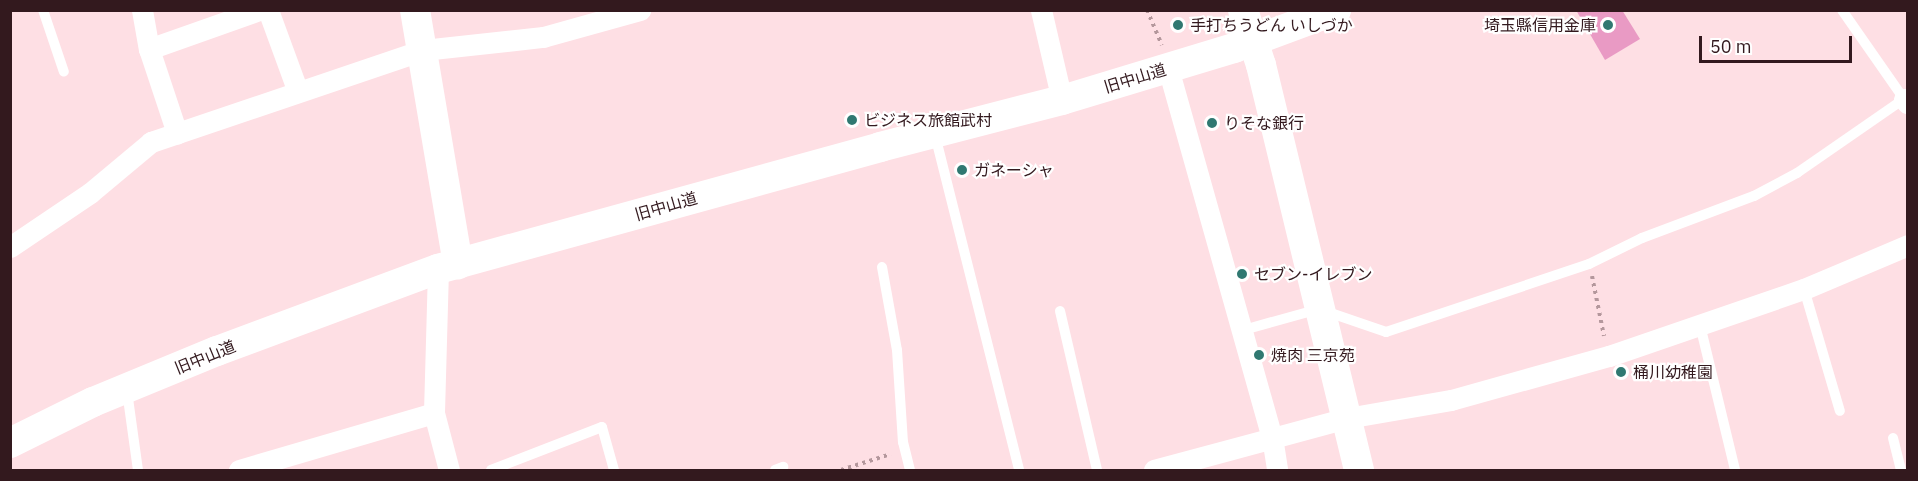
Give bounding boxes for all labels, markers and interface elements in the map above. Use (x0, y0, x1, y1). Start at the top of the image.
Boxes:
place label: 手打ちうどん いしづか (1190, 15, 1354, 35)
place label: 埼玉縣信用金庫 (1484, 15, 1596, 35)
marker: 手打ちうどん いしづか (1171, 18, 1185, 32)
marker: 埼玉縣信用金庫 (1601, 18, 1615, 32)
scale bar (1702, 24, 1855, 62)
text: 50 m (1710, 35, 1752, 58)
street label: 旧中山道 (1102, 59, 1168, 97)
place label: ビジネス旅館武村 (864, 110, 992, 130)
marker: ビジネス旅館武村 (845, 113, 859, 127)
place label: りそな銀行 (1224, 113, 1304, 133)
marker: りそな銀行 (1205, 116, 1219, 130)
place label: ガネーシャ (974, 160, 1054, 180)
marker: ガネーシャ (955, 163, 969, 177)
street label: 旧中山道 (633, 188, 699, 224)
place label: セブン-イレブン (1254, 264, 1372, 284)
marker: セブン-イレブン (1235, 267, 1249, 281)
street label: 旧中山道 (172, 336, 238, 378)
place label: 焼肉 三京苑 (1271, 345, 1355, 365)
marker: 焼肉 三京苑 (1252, 348, 1266, 362)
place label: 桶川幼稚園 (1633, 362, 1713, 382)
marker: 桶川幼稚園 (1614, 365, 1628, 379)

